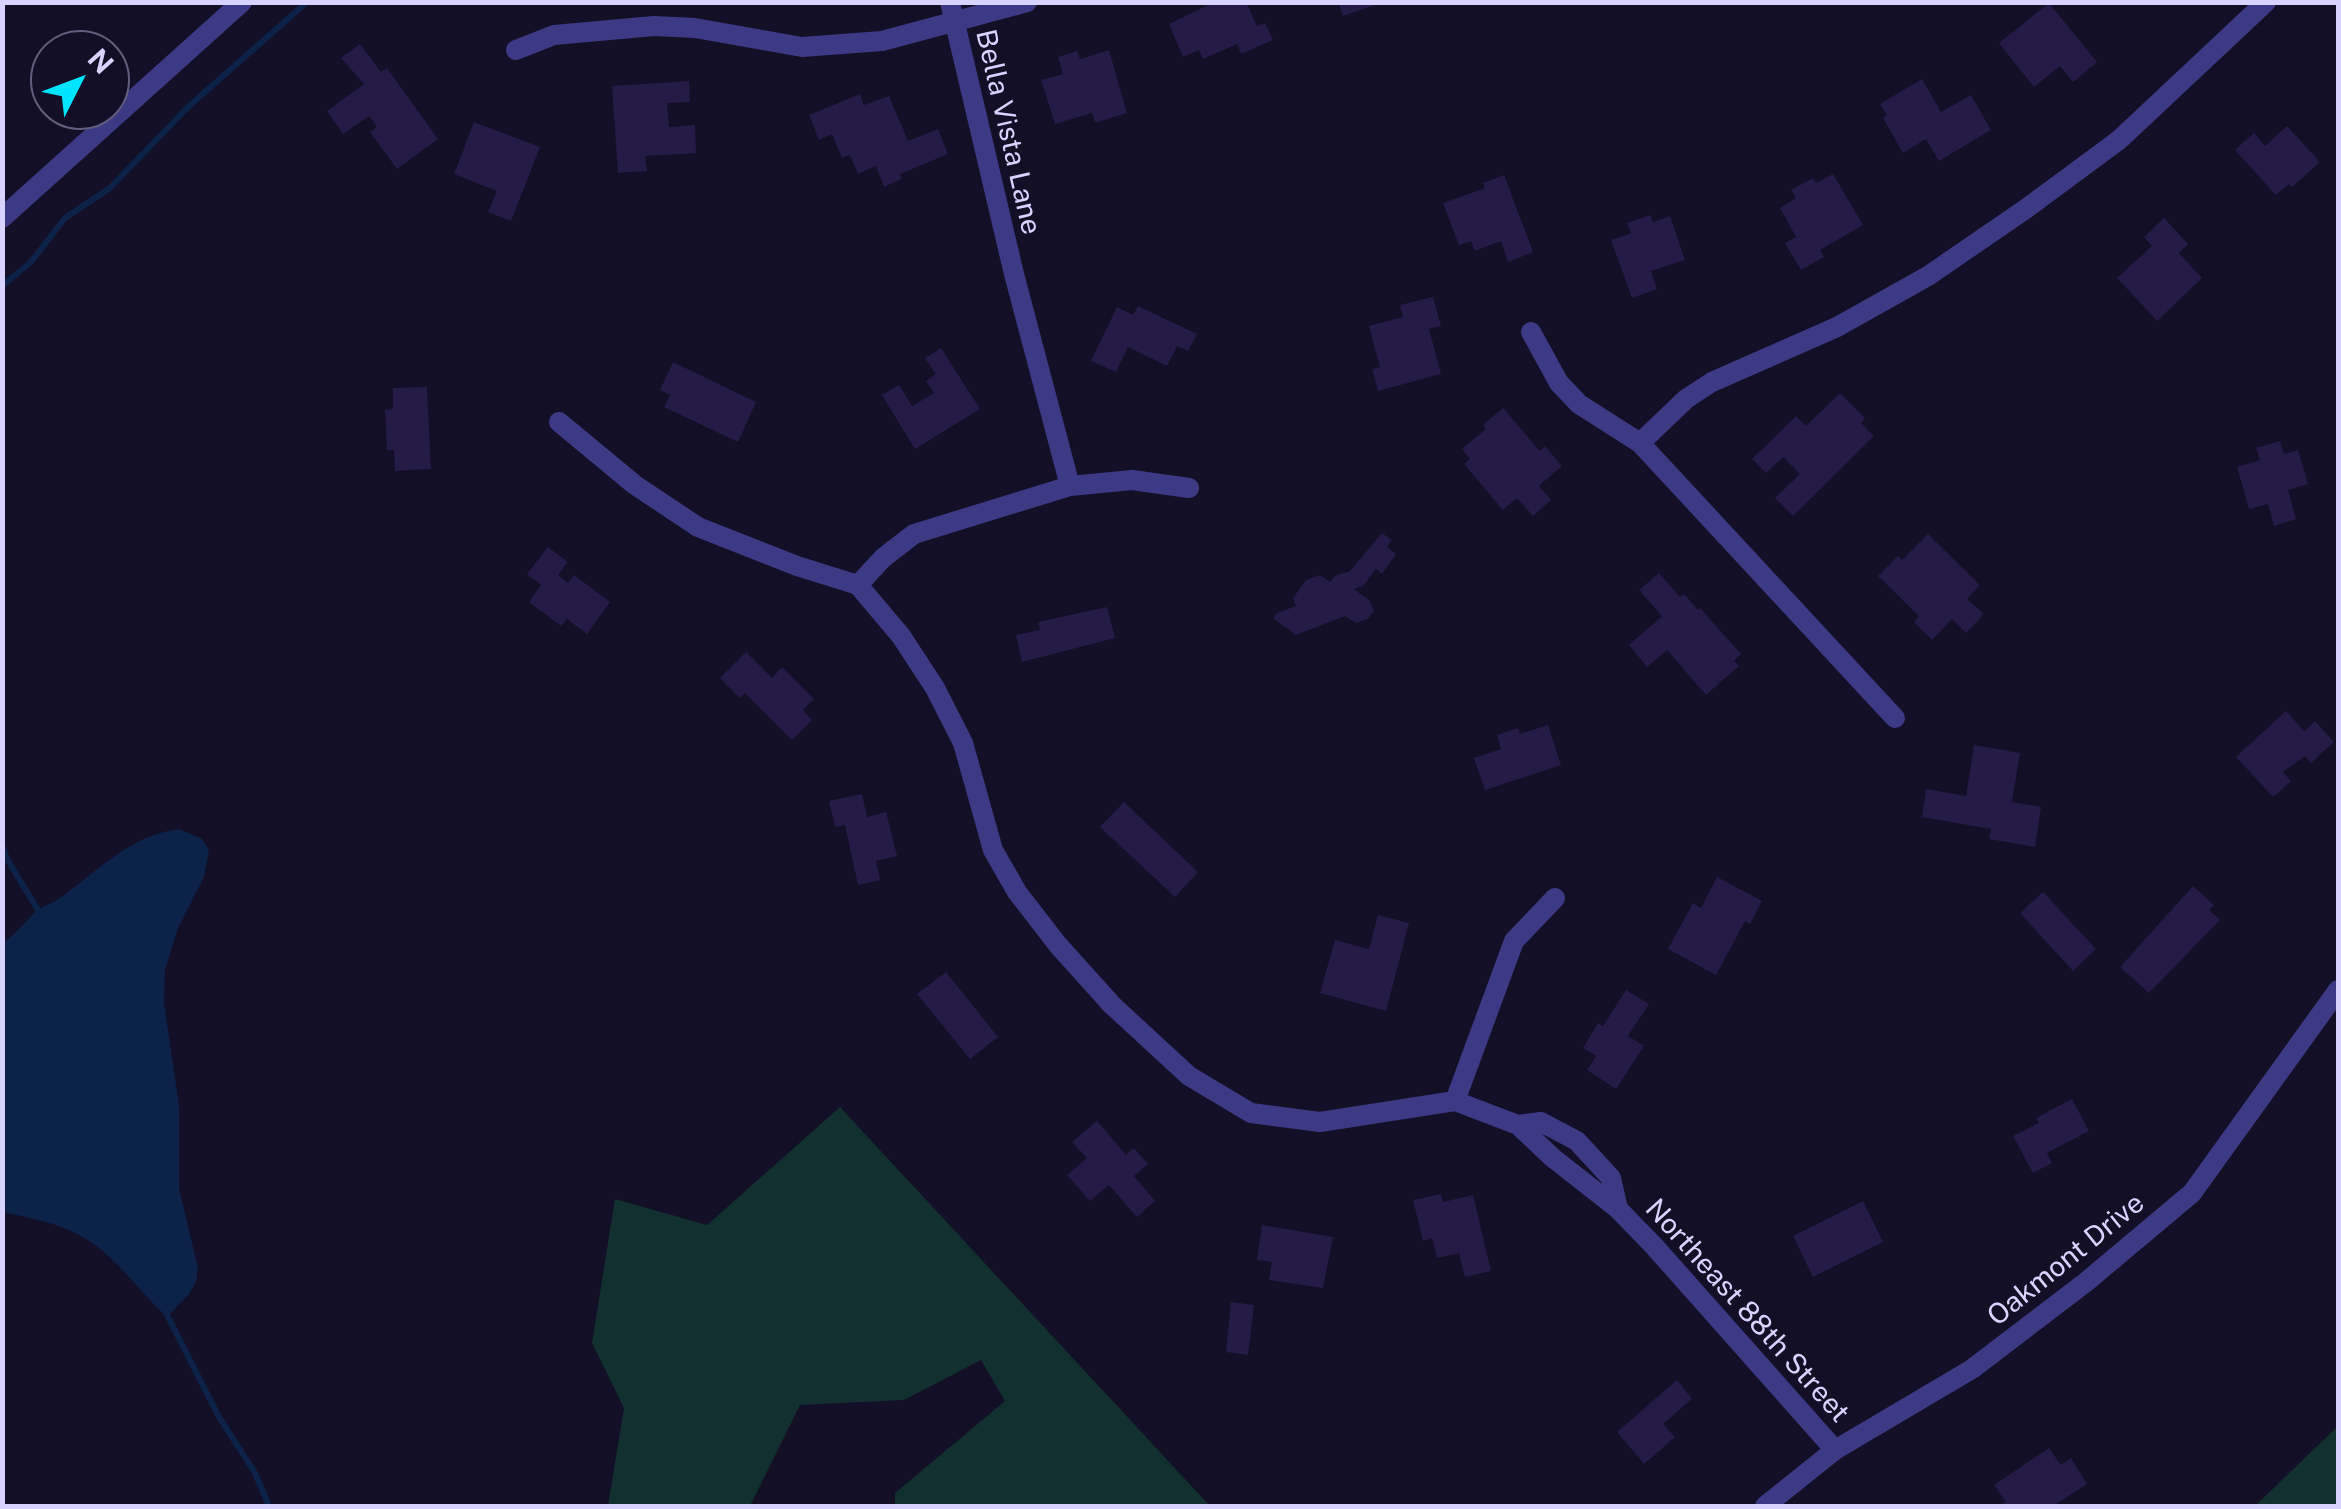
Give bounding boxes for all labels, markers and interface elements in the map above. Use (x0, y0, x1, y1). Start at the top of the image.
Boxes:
street label: Bella Vista Lane (968, 26, 1048, 238)
north arrow (30, 30, 130, 130)
text: N (82, 42, 121, 80)
street label: Oakmont Drive (1981, 1187, 2151, 1333)
street label: Northeast 88th Street (1638, 1193, 1856, 1429)

